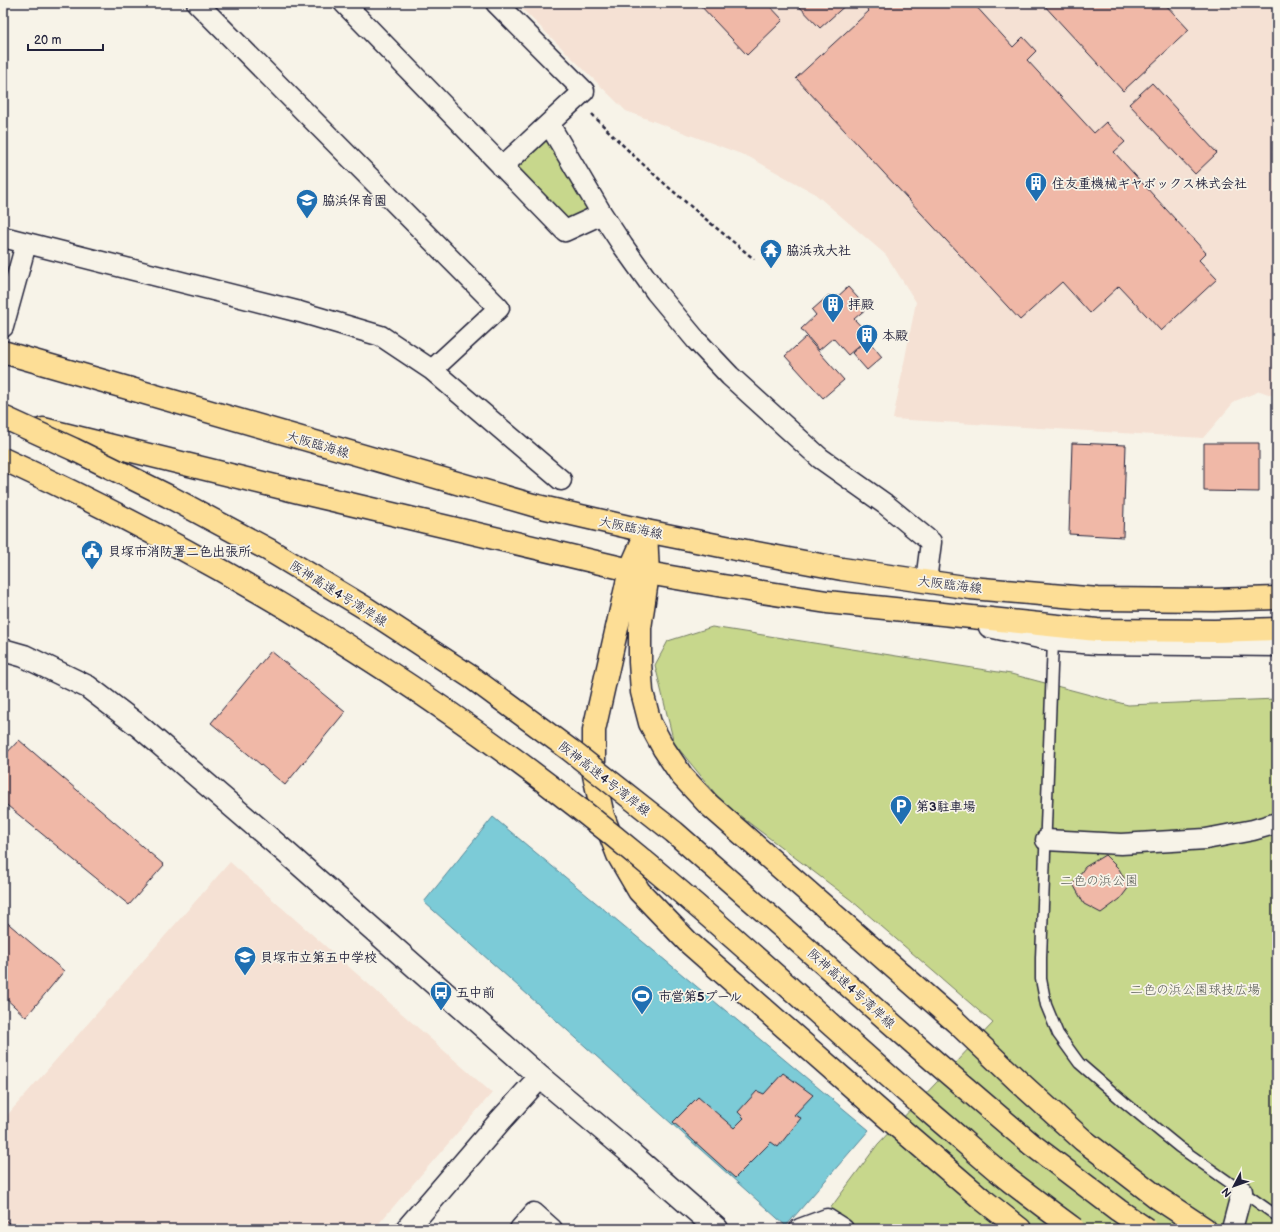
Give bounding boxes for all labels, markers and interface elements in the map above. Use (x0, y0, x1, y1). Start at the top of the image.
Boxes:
scale bar (28, 26, 103, 52)
text: 20 m (34, 33, 61, 48)
building icon: 住友重機械ギヤボックス株式会社 (1023, 170, 1049, 203)
place label: 住友重機械ギヤボックス株式会社 (1052, 176, 1247, 192)
school or university icon: 脇浜保育園 (294, 187, 320, 220)
place label: 脇浜保育園 (322, 193, 387, 209)
temple icon: 脇浜戎大社 (758, 237, 784, 270)
place label: 脇浜戎大社 (786, 243, 851, 259)
building icon: 拝殿 (820, 291, 846, 324)
place label: 拝殿 (848, 297, 874, 313)
building icon: 本殿 (854, 322, 880, 355)
place label: 本殿 (882, 328, 908, 344)
street label: 大阪臨海線 (284, 428, 352, 462)
street label: 大阪臨海線 (597, 513, 665, 543)
public building icon: 貝塚市消防署二色出張所 (79, 538, 105, 571)
place label: 貝塚市消防署二色出張所 (108, 544, 251, 560)
street label: 阪神高速4号湾岸線 (287, 557, 391, 631)
street label: 大阪臨海線 (917, 573, 984, 597)
street label: 阪神高速4号湾岸線 (555, 738, 654, 820)
parking icon: 第3駐車場 (888, 793, 914, 826)
place label: 第3駐車場 (916, 799, 976, 815)
park label: 二色の浜公園 (1060, 873, 1138, 889)
school or university icon: 貝塚市立第五中学校 (232, 944, 258, 977)
street label: 阪神高速4号湾岸線 (804, 945, 899, 1033)
place label: 貝塚市立第五中学校 (260, 950, 377, 966)
bus stop icon: 五中前 (428, 979, 454, 1012)
park label: 二色の浜公園球技広場 (1130, 982, 1260, 998)
sports icon: 市営第5プール (629, 983, 655, 1016)
place label: 五中前 (456, 985, 495, 1001)
place label: 市営第5プール (658, 989, 742, 1005)
north arrow (1214, 1166, 1254, 1206)
text: N (1219, 1185, 1234, 1200)

